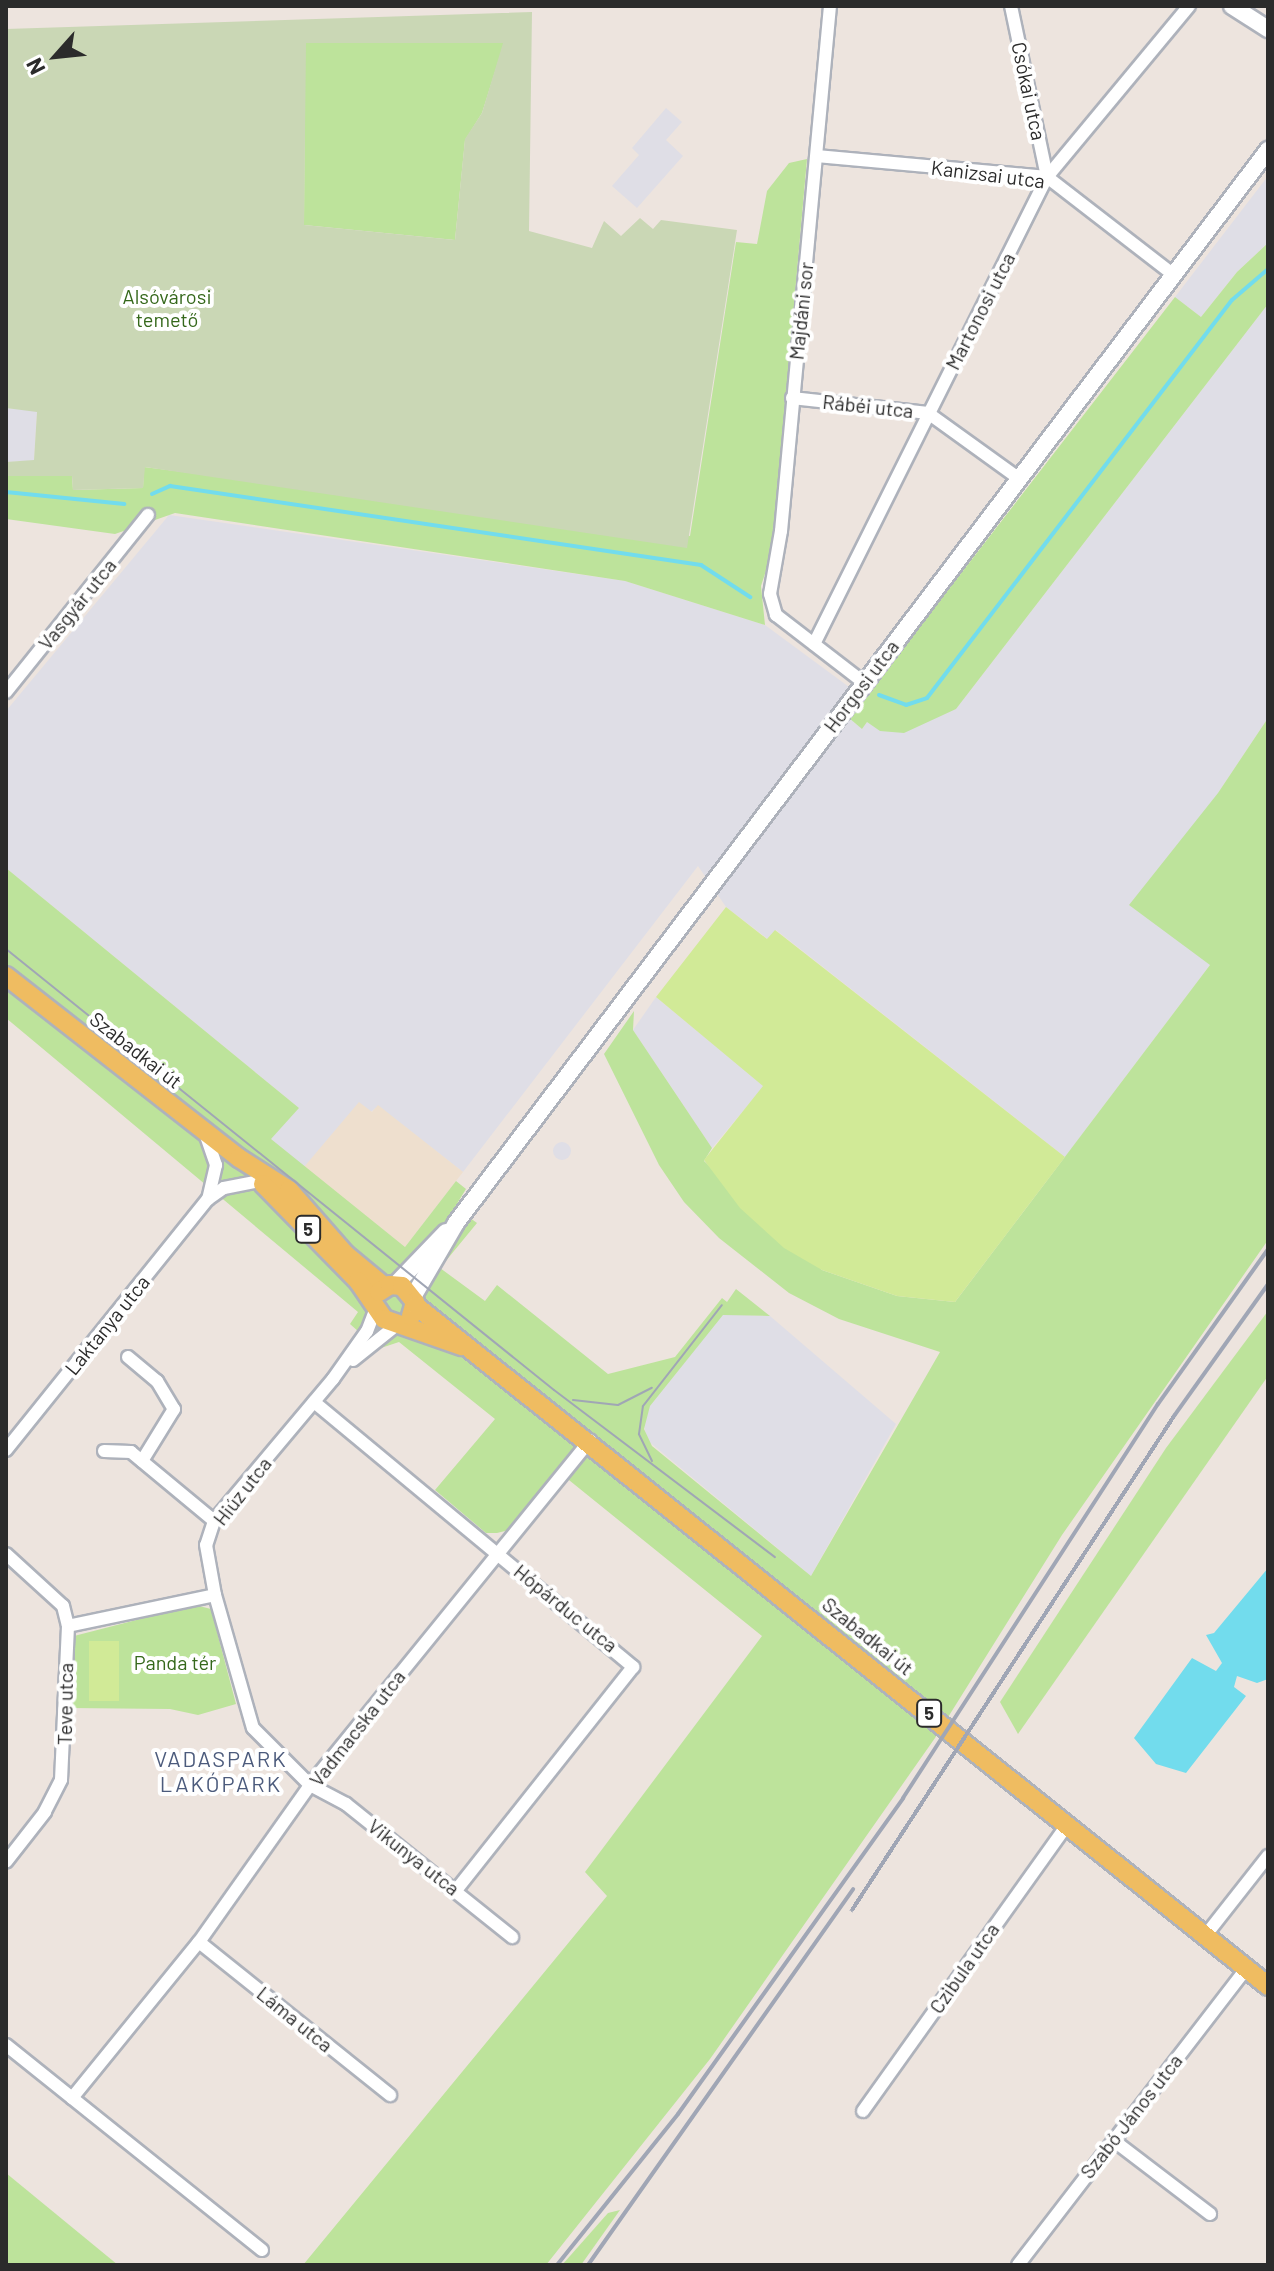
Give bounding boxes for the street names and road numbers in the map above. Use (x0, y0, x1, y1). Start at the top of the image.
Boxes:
street label: Csókai utca (1007, 40, 1051, 142)
street label: Kanizsai utca (930, 155, 1046, 193)
street label: Martonosi utca (940, 248, 1020, 374)
street label: Majdáni sor (784, 261, 818, 361)
street label: Rábéi utca (821, 389, 915, 423)
street label: Vasgyár utca (33, 554, 121, 654)
street label: Horgosi utca (818, 635, 904, 737)
street label: Szabadkai út (85, 1007, 187, 1093)
road number: 5 (294, 1215, 322, 1243)
street label: Laktanya utca (60, 1270, 154, 1380)
street label: Hiúz utca (208, 1452, 276, 1530)
street label: Hópárduc utca (509, 1559, 623, 1657)
street label: Szabadkai út (818, 1592, 918, 1680)
street label: Teve utca (52, 1663, 78, 1745)
street label: Vadmacska utca (304, 1665, 410, 1791)
road number: 5 (915, 1699, 943, 1727)
street label: Vikunya utca (363, 1814, 465, 1900)
street label: Czibula utca (924, 1918, 1004, 2018)
street label: Láma utca (252, 1981, 338, 2057)
street label: Szabó János utca (1075, 2049, 1187, 2183)

